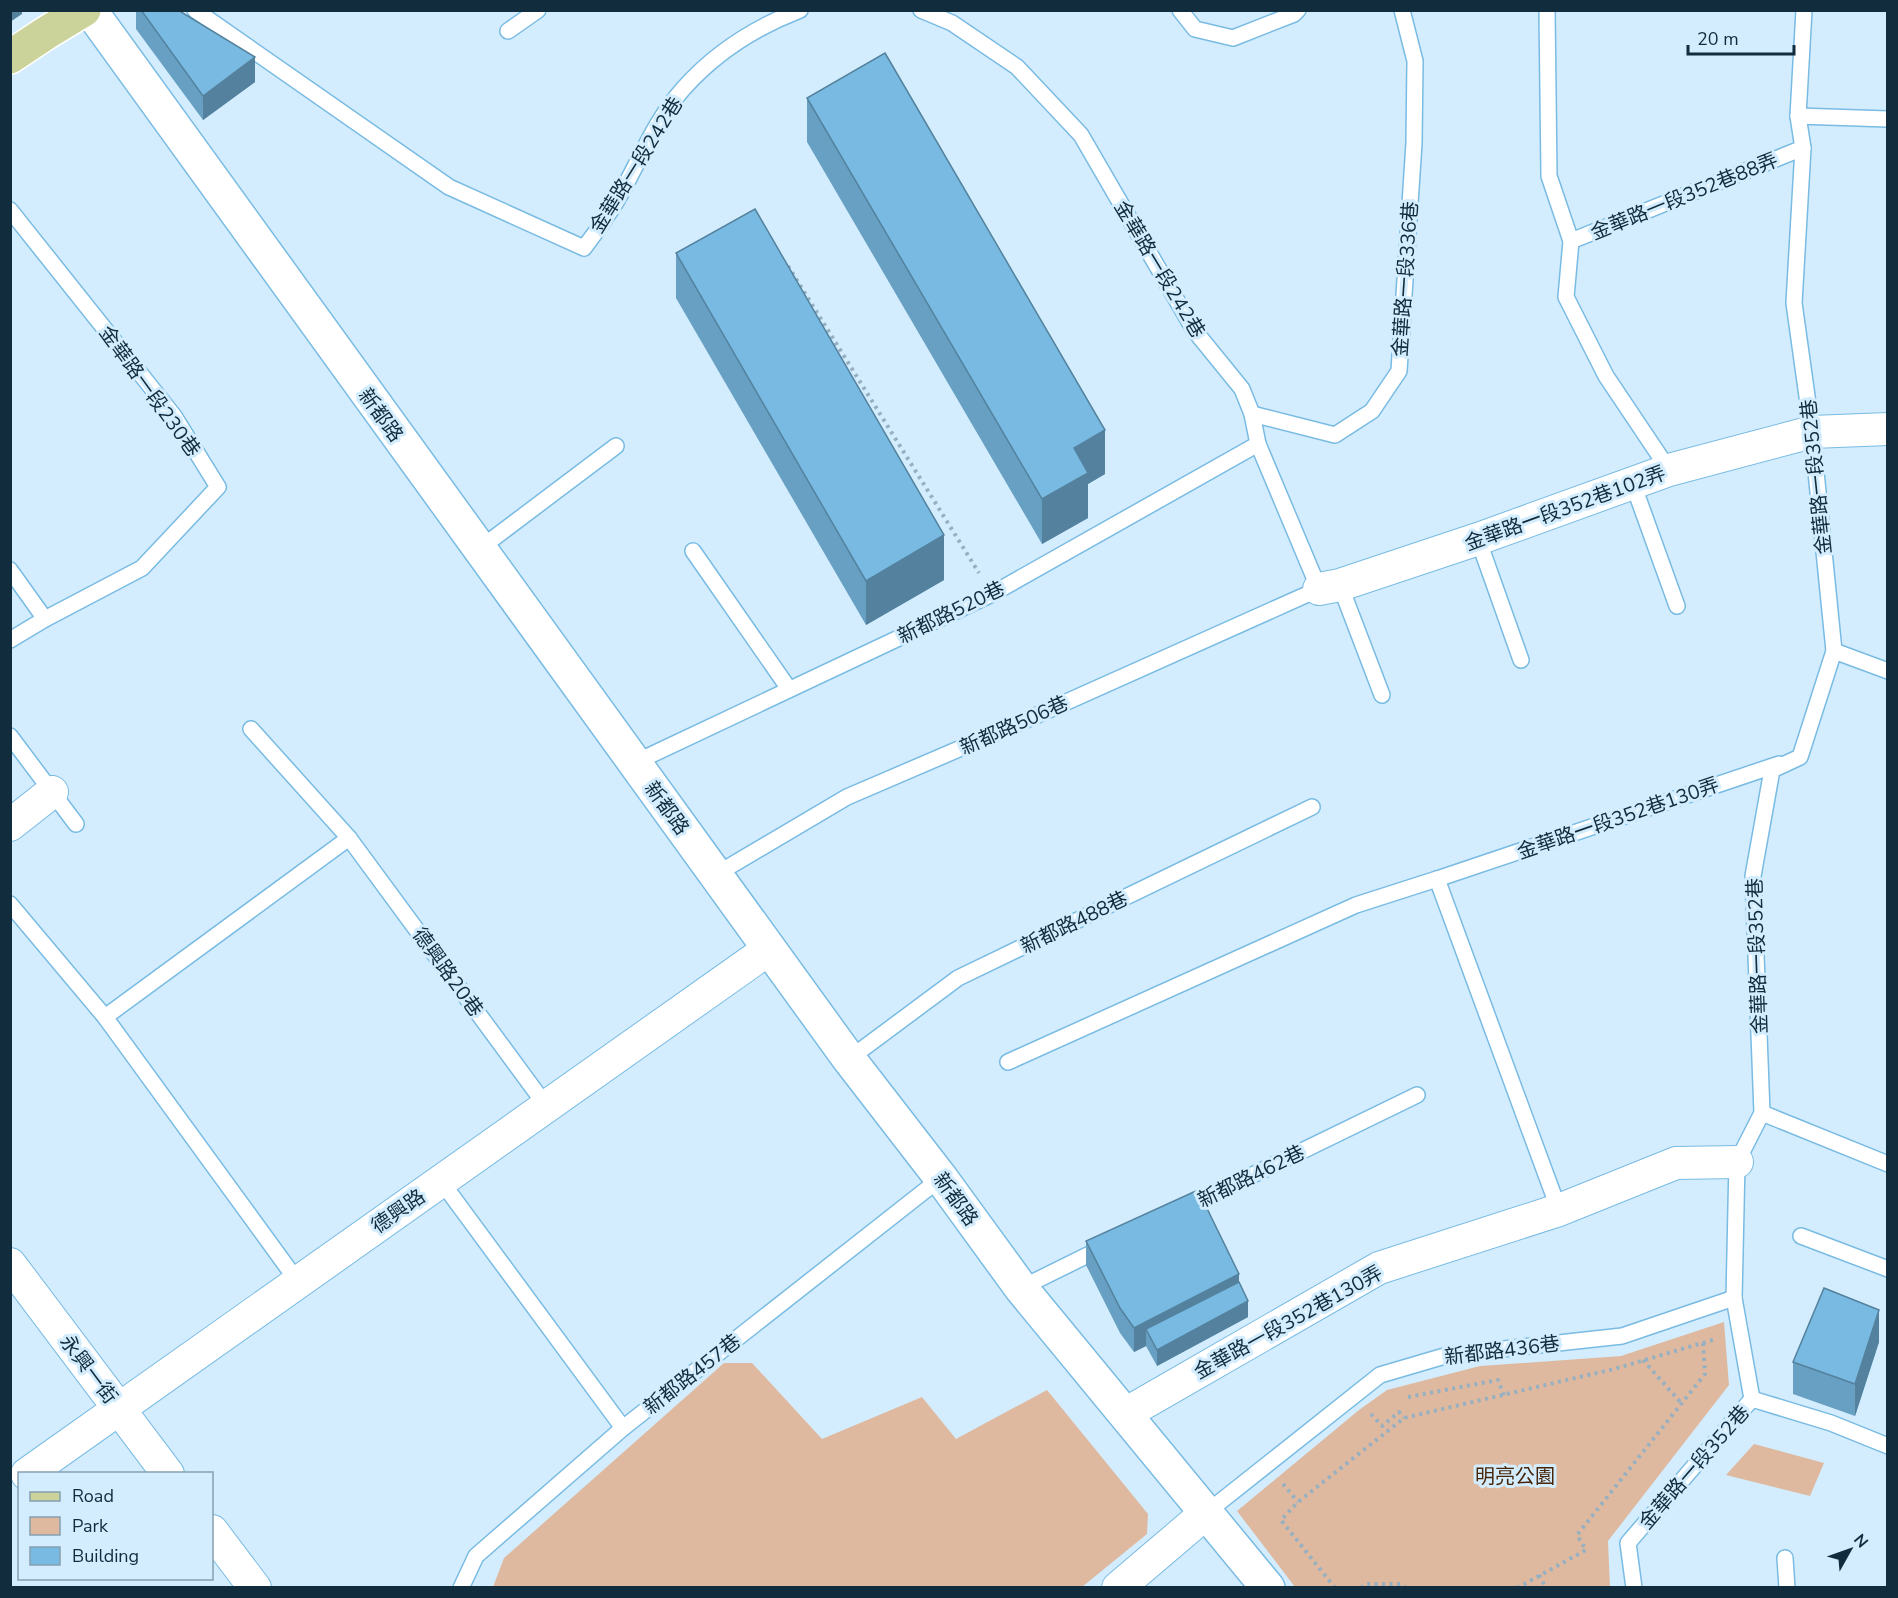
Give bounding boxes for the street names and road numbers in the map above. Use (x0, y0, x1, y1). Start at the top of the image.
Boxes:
street label: 金華路一段242巷 (584, 92, 689, 239)
street label: 金華路一段352巷88弄 (1586, 146, 1782, 246)
street label: 金華路一段242巷 (1108, 195, 1211, 343)
street label: 金華路一段336巷 (1387, 200, 1424, 358)
street label: 金華路一段230巷 (93, 320, 206, 462)
street label: 新都路 (352, 383, 409, 447)
street label: 金華路一段352巷 (1795, 398, 1838, 556)
street label: 金華路一段352巷102弄 (1461, 460, 1669, 557)
street label: 新都路520巷 (893, 575, 1009, 650)
street label: 新都路506巷 (956, 690, 1073, 761)
street label: 金華路一段352巷130弄 (1514, 771, 1723, 866)
street label: 新都路 (638, 776, 695, 840)
street label: 金華路一段352巷 (1741, 878, 1774, 1034)
street label: 新都路488巷 (1016, 885, 1132, 960)
street label: 德興路20巷 (406, 922, 489, 1022)
street label: 新都路462巷 (1193, 1139, 1309, 1214)
street label: 新都路 (927, 1167, 984, 1231)
street label: 德興路 (366, 1183, 431, 1240)
street label: 金華路一段352巷130弄 (1189, 1259, 1387, 1386)
street label: 新都路457巷 (638, 1328, 746, 1421)
street label: 永興一街 (54, 1329, 123, 1409)
street label: 新都路436巷 (1443, 1330, 1561, 1371)
street label: 金華路一段352巷 (1633, 1400, 1756, 1535)

